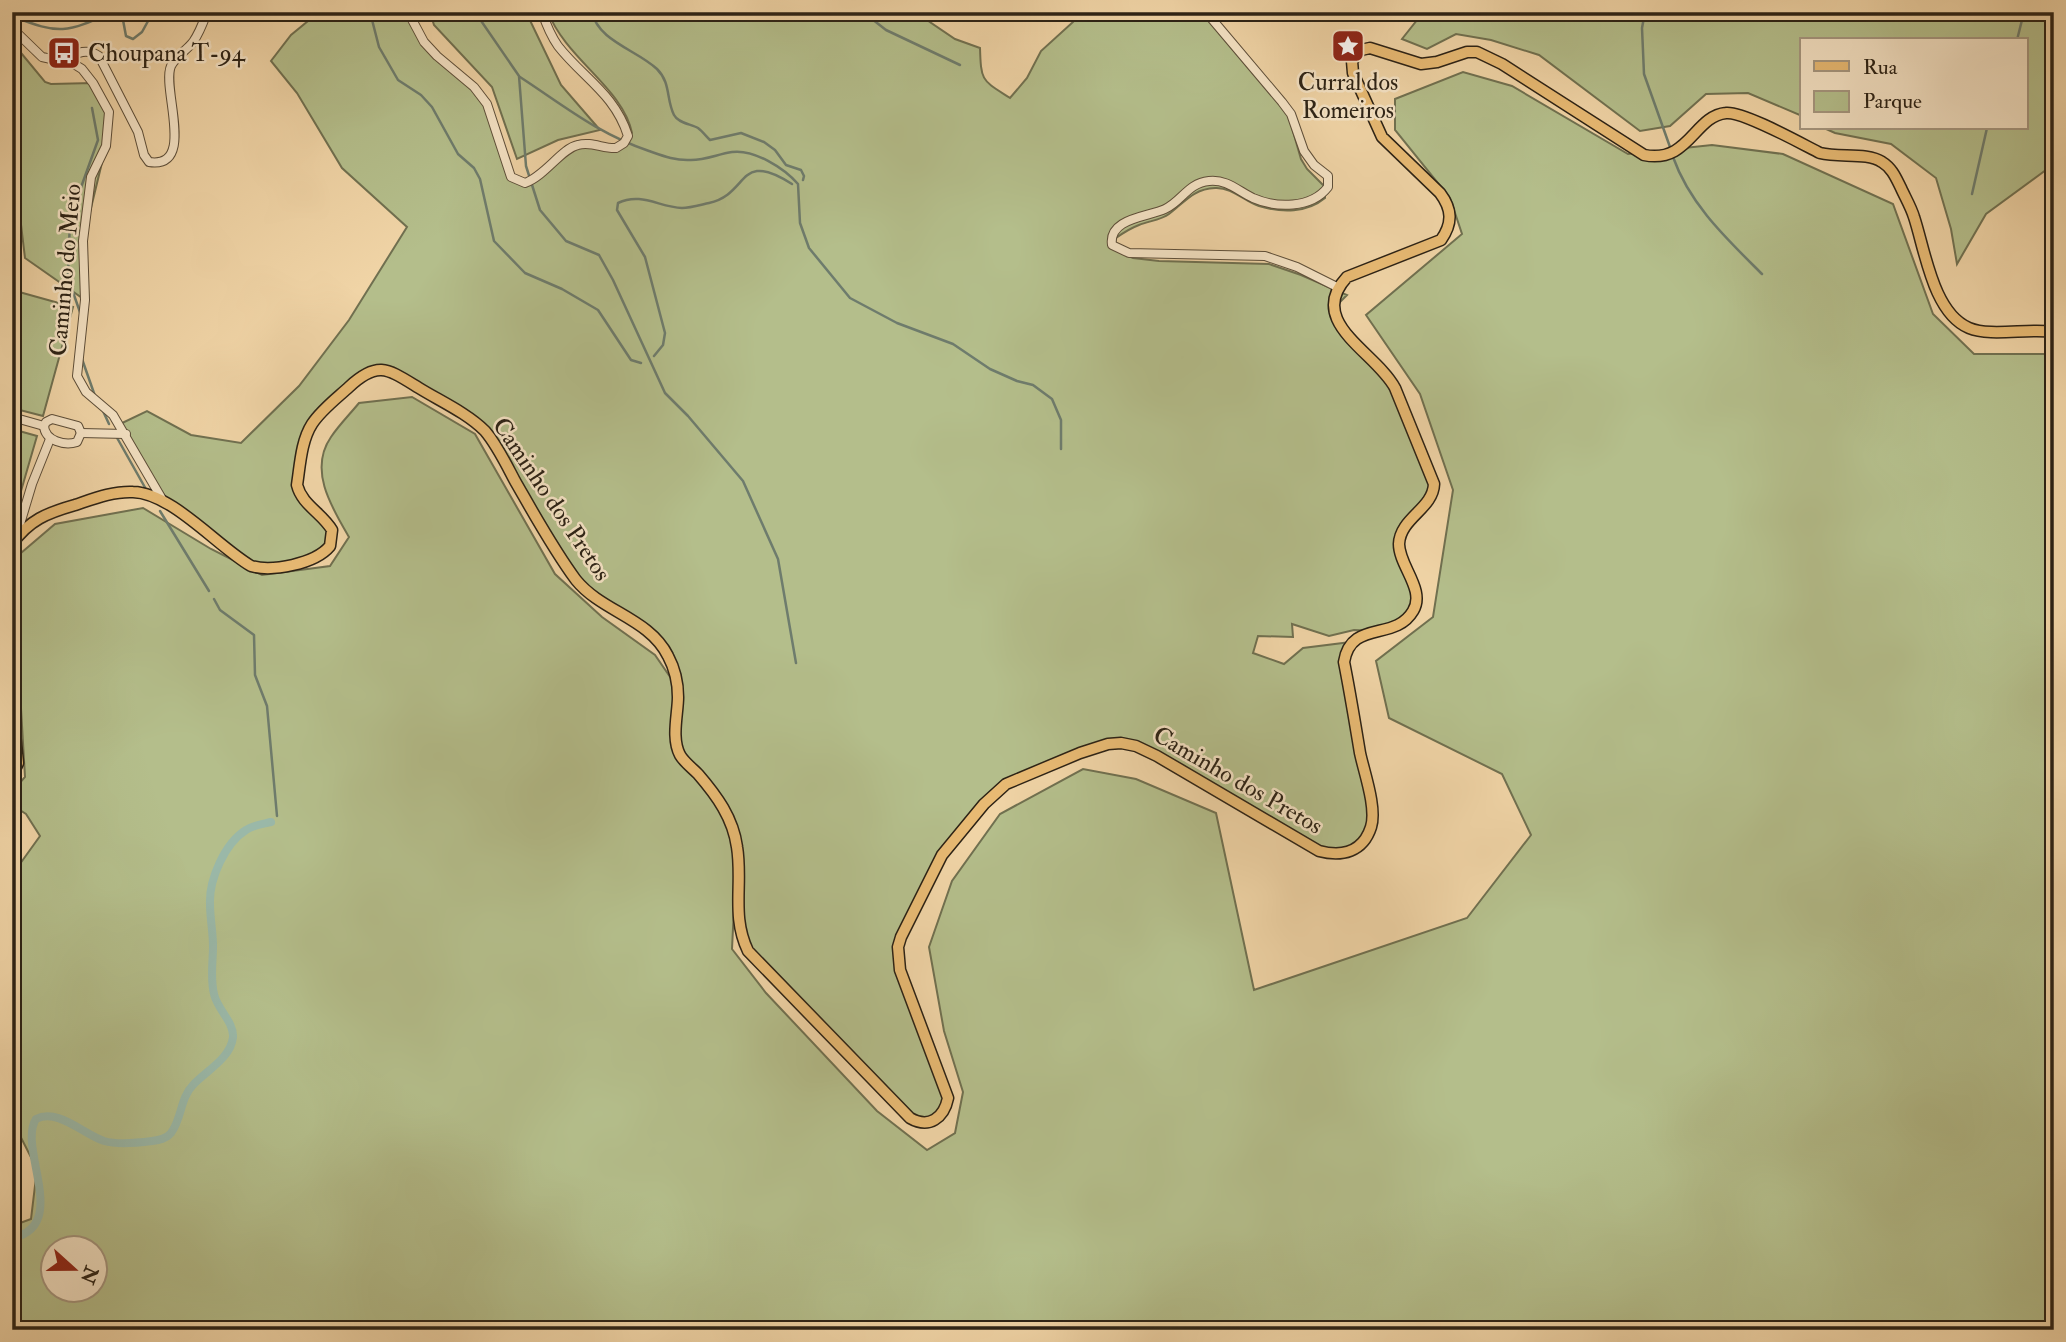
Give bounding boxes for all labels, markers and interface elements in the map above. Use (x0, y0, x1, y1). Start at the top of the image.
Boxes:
place icon: Curral dos Romeiros (1329, 27, 1367, 65)
bus stop icon: Choupana T-94 (45, 34, 83, 72)
place label: Choupana T-94 (88, 38, 246, 69)
legend (1800, 38, 2028, 130)
text: Rua (1863, 54, 1898, 81)
place label: Curral dos Romeiros (1298, 67, 1398, 126)
text: Parque (1863, 88, 1922, 115)
street label: Caminho do Meio (43, 183, 88, 358)
street label: Caminho dos Pretos (485, 412, 618, 587)
street label: Caminho dos Pretos (1147, 719, 1328, 842)
north arrow (38, 1234, 108, 1304)
text: N (74, 1262, 104, 1288)

